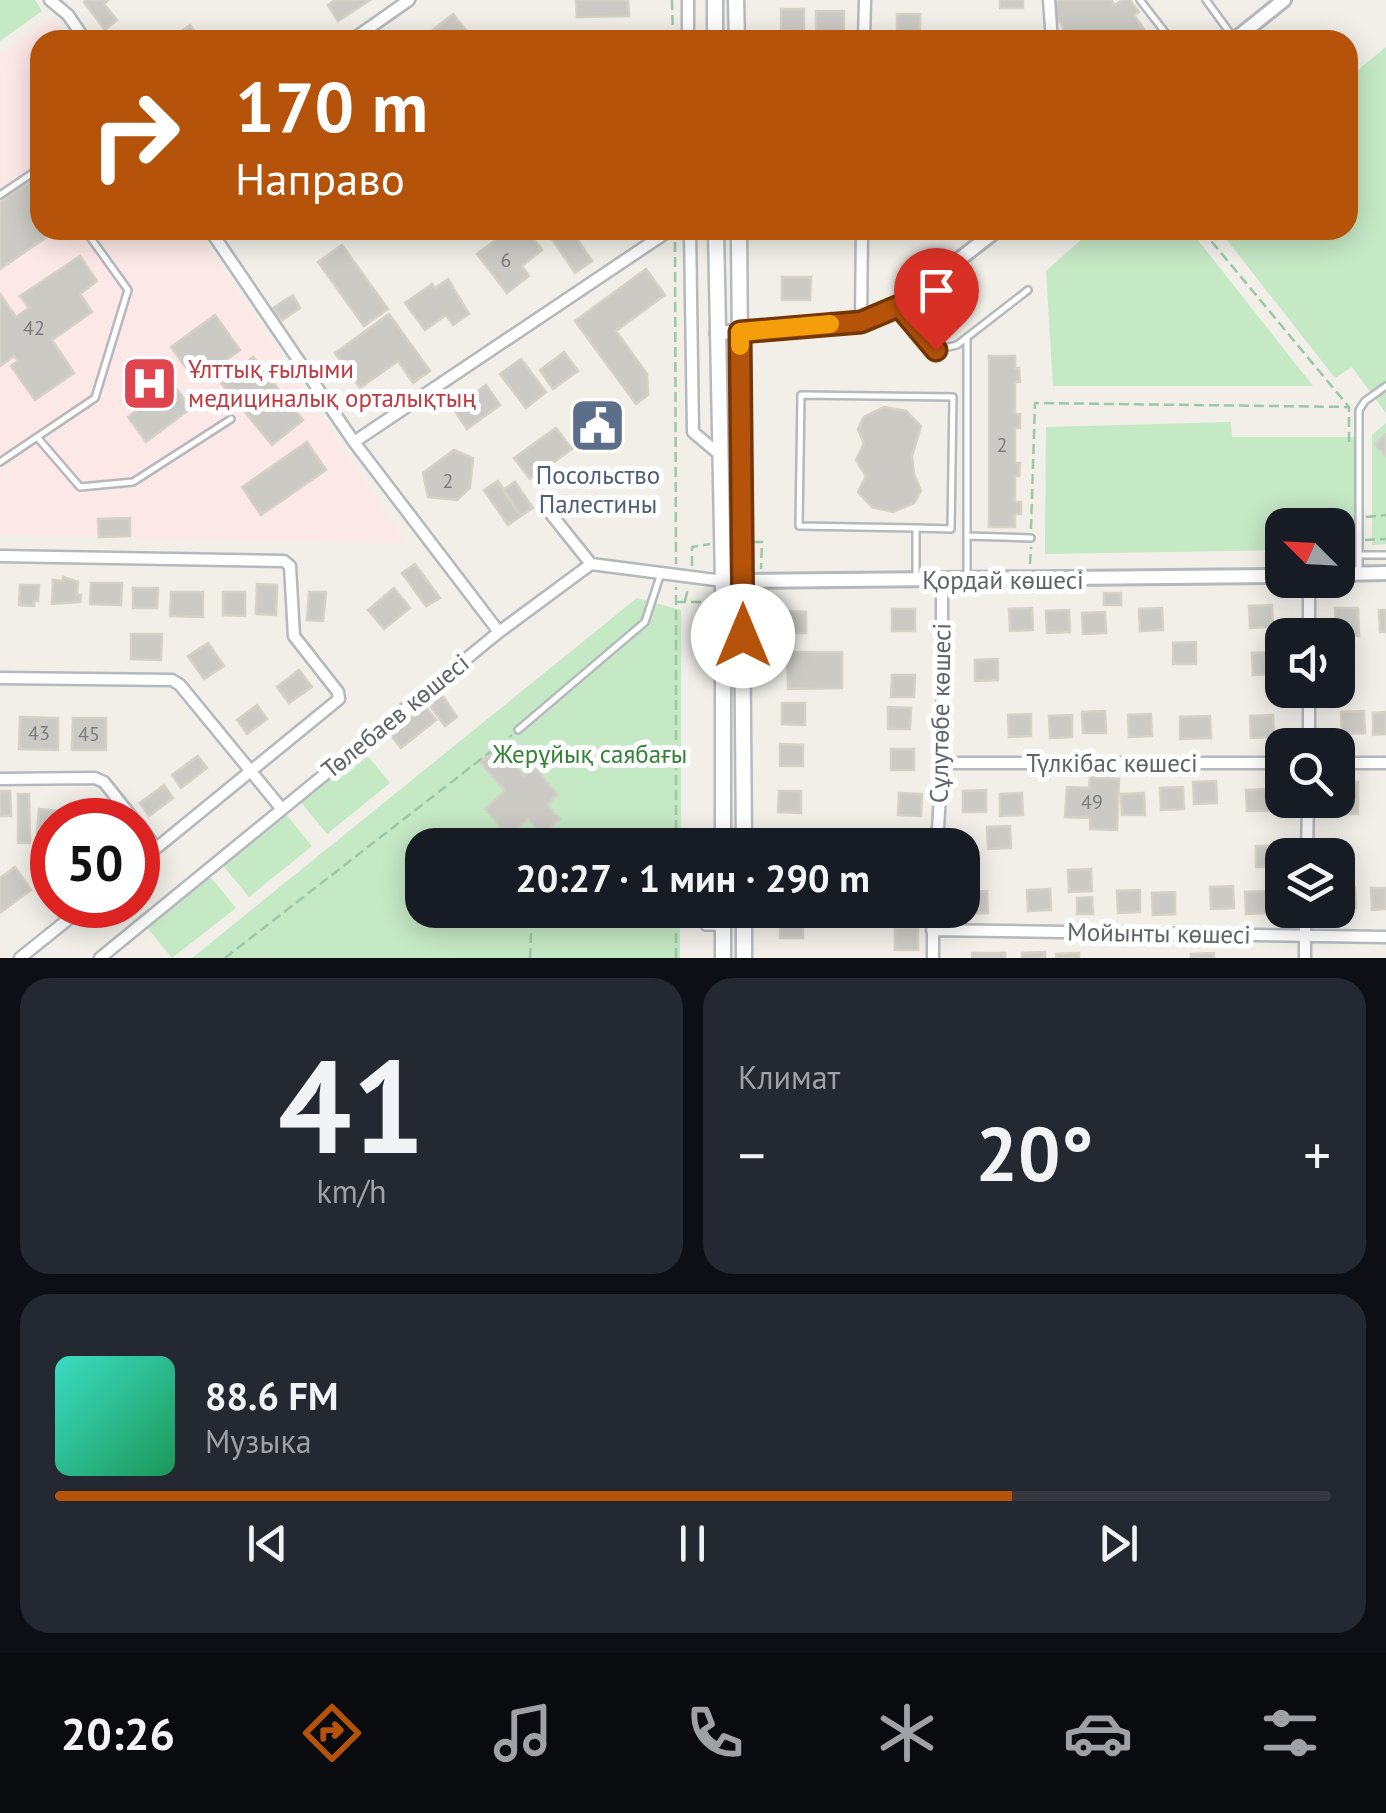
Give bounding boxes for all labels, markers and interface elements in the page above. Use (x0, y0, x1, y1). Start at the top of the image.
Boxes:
text: 170 m (235, 61, 428, 151)
icon: right (70, 70, 200, 200)
text: Направо (235, 149, 405, 207)
house number: 6 (501, 247, 511, 273)
pin (894, 248, 979, 351)
icon: arrive (909, 263, 964, 318)
house number: 42 (23, 315, 45, 341)
hospital icon: Ұлттық ғылыми медициналық орталықтың (119, 353, 179, 413)
place label: Ұлттық ғылыми медициналық орталықтың (188, 353, 476, 414)
public building icon: Посольство Палестины (568, 396, 628, 456)
house number: 2 (997, 432, 1007, 458)
place label: Посольство Палестины (536, 459, 660, 520)
house number: 2 (443, 468, 453, 494)
north arrow (1265, 508, 1355, 598)
map controls (1265, 508, 1355, 928)
street label: Қордай көшесі (922, 564, 1084, 596)
position arrow (691, 584, 795, 688)
button: sound (1265, 618, 1355, 708)
street label: Сұлутөбе көшесі (922, 623, 958, 803)
street label: Төлебаев көшесі (315, 647, 475, 785)
house number: 43 (28, 720, 50, 746)
house number: 45 (78, 721, 100, 747)
button: search (1265, 728, 1355, 818)
park label: Жерұйық саябағы (492, 738, 687, 770)
street label: Түлкібас көшесі (1026, 747, 1198, 779)
house number: 49 (1081, 789, 1103, 815)
speed limit sign: 50 (30, 798, 160, 928)
button: layers (1265, 838, 1355, 928)
text: 20:27 · 1 мин · 290 m (515, 853, 870, 902)
street label: Мойынты көшесі (1067, 915, 1251, 951)
text: 41 (278, 1021, 425, 1189)
text: Климат (738, 1056, 840, 1098)
text: 20° (976, 1105, 1093, 1202)
text: − (738, 1119, 766, 1190)
text: + (1303, 1119, 1331, 1190)
text: km/h (316, 1170, 387, 1212)
text: 88.6 FM (205, 1371, 338, 1420)
text: Музыка (205, 1420, 312, 1462)
icon: previous (240, 1516, 295, 1571)
icon: pause (665, 1516, 720, 1571)
icon: next (1091, 1516, 1146, 1571)
icon: directions (297, 1698, 367, 1768)
icon: music (488, 1698, 558, 1768)
icon: phone (680, 1698, 750, 1768)
icon: climate (872, 1698, 942, 1768)
icon: car (1063, 1698, 1133, 1768)
icon: filters (1255, 1698, 1325, 1768)
text: 20:26 (61, 1704, 175, 1762)

